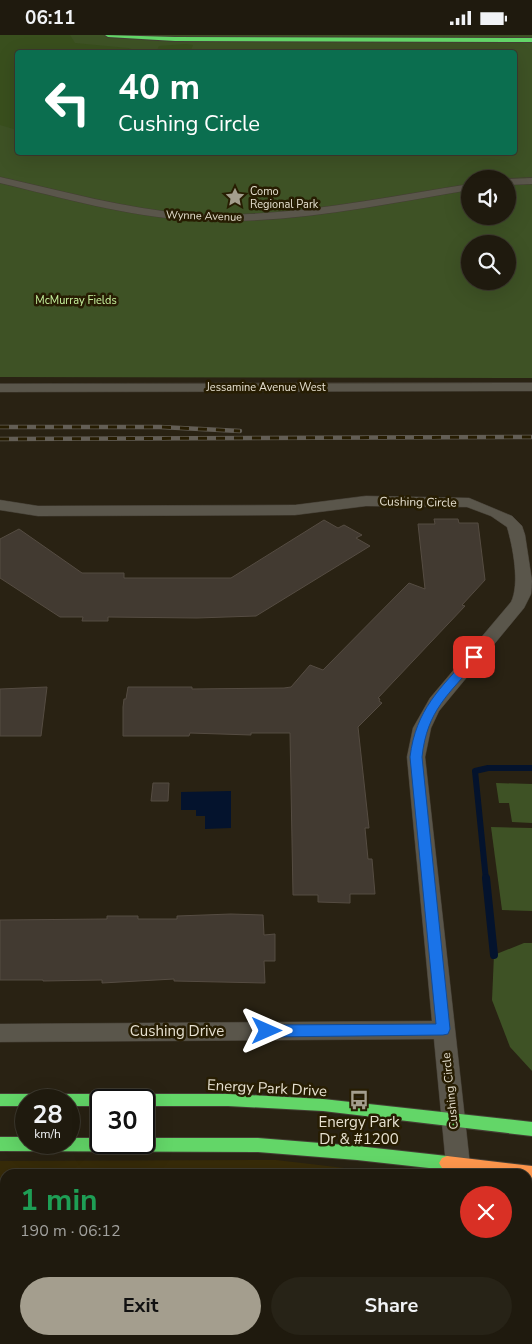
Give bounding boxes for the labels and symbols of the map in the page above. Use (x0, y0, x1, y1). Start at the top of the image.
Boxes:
place label: Como Regional Park (250, 184, 319, 212)
place icon: Como Regional Park (224, 186, 246, 208)
street label: Wynne Avenue (166, 207, 242, 225)
park label: McMurray Fields (35, 293, 117, 308)
street label: Jessamine Avenue West (205, 380, 326, 395)
street label: Cushing Circle (379, 493, 457, 511)
pin (453, 636, 495, 678)
position arrow (240, 1004, 292, 1056)
street label: Cushing Drive (130, 1021, 224, 1041)
street label: Cushing Circle (438, 1052, 462, 1130)
street label: Energy Park Drive (206, 1075, 328, 1101)
speed limit sign: 30 (90, 1089, 155, 1154)
bus stop icon: Energy Park Dr & #1200 (348, 1089, 370, 1111)
place label: Energy Park Dr & #1200 (319, 1112, 400, 1149)

